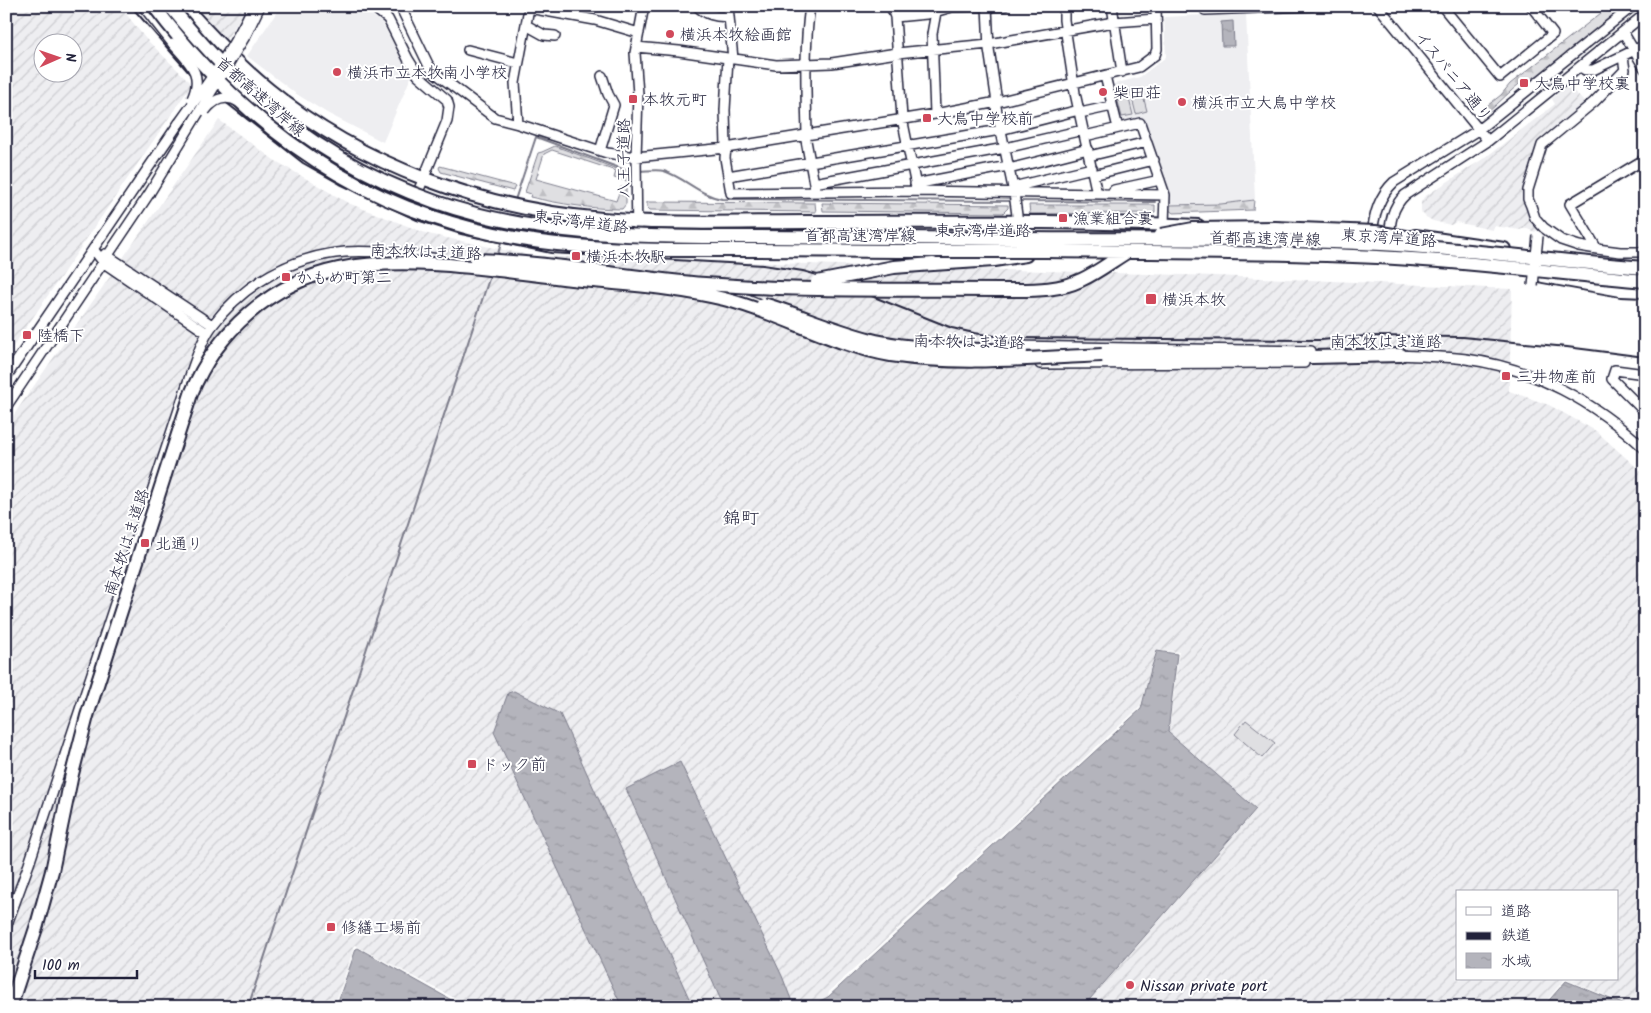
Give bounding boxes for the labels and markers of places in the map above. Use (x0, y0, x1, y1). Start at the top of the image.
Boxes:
place label: 横浜本牧絵画館 (680, 23, 792, 48)
marker: 横浜本牧絵画館 (664, 28, 676, 40)
place label: 横浜市立本牧南小学校 (347, 61, 507, 86)
marker: 横浜市立本牧南小学校 (331, 66, 343, 78)
place label: 大鳥中学校裏 (1534, 72, 1630, 97)
marker: 大鳥中学校裏 (1518, 77, 1530, 89)
place label: 柴田荘 (1113, 81, 1161, 106)
marker: 柴田荘 (1097, 86, 1109, 98)
place label: 本牧元町 (643, 88, 707, 113)
place label: 横浜市立大鳥中学校 (1192, 91, 1336, 116)
marker: 本牧元町 (627, 93, 639, 105)
marker: 横浜市立大鳥中学校 (1176, 96, 1188, 108)
place label: 大鳥中学校前 (937, 107, 1033, 132)
marker: 大鳥中学校前 (921, 112, 933, 124)
place label: 漁業組合裏 (1073, 207, 1153, 232)
marker: 漁業組合裏 (1057, 212, 1069, 224)
place label: 横浜本牧駅 (586, 245, 666, 270)
marker: 横浜本牧駅 (570, 250, 582, 262)
place label: かもめ町第二 (296, 266, 392, 291)
marker: かもめ町第二 (280, 271, 292, 283)
place label: 横浜本牧 (1162, 288, 1226, 313)
marker: 横浜本牧 (1144, 292, 1158, 306)
place label: 陸橋下 (37, 324, 85, 349)
marker: 陸橋下 (21, 329, 33, 341)
place label: 三井物産前 (1516, 365, 1596, 390)
marker: 三井物産前 (1500, 370, 1512, 382)
place label: 北通り (155, 532, 203, 557)
marker: 北通り (139, 537, 151, 549)
place label: ドック前 (482, 753, 546, 778)
marker: ドック前 (466, 758, 478, 770)
place label: 修繕工場前 (341, 916, 421, 941)
marker: 修繕工場前 (325, 921, 337, 933)
place label: Nissan private port (1140, 974, 1269, 999)
marker: Nissan private port (1124, 979, 1136, 991)

